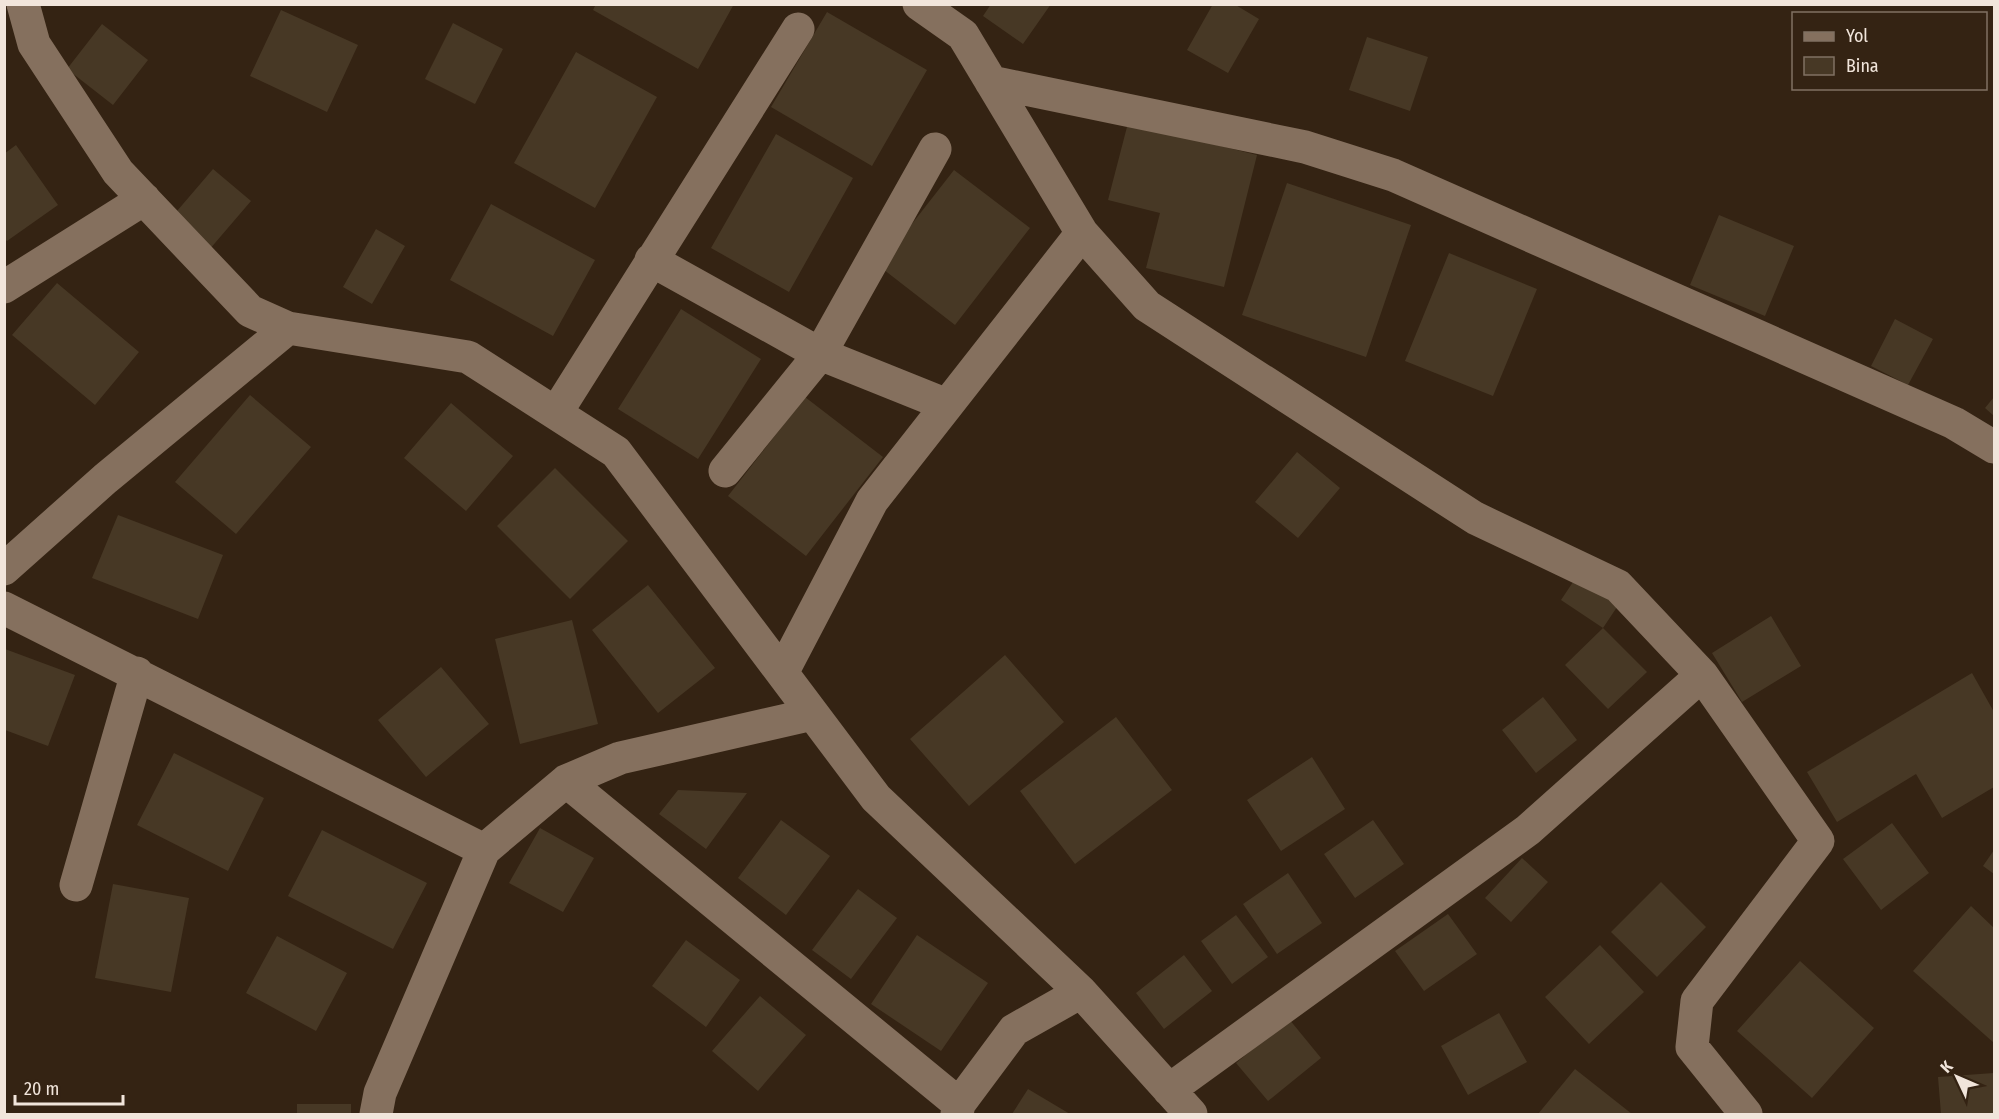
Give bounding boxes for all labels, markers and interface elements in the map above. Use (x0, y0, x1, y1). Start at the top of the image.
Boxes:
legend (1792, 12, 1987, 90)
text: Yol (1846, 25, 1868, 47)
text: Bina (1846, 55, 1879, 77)
north arrow (1927, 1047, 1987, 1107)
text: K (1937, 1056, 1957, 1077)
scale bar (15, 1068, 123, 1106)
text: 20 m (24, 1078, 59, 1100)

